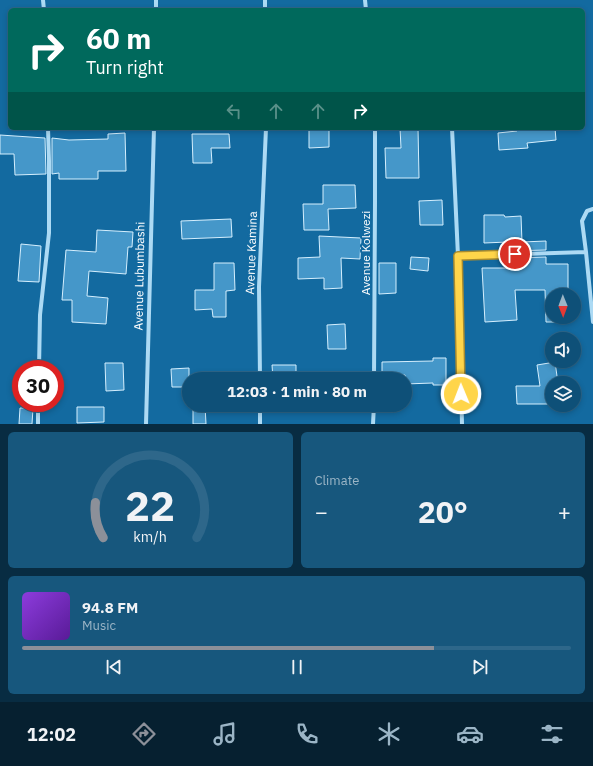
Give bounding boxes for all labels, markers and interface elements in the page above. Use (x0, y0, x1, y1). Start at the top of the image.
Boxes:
text: 60 m (86, 20, 151, 57)
icon: right (20, 24, 72, 76)
text: Turn right (86, 56, 164, 79)
icon: left (223, 100, 245, 122)
icon: ahead (265, 100, 287, 122)
icon: ahead (307, 100, 329, 122)
icon: right (349, 100, 371, 122)
street label: Avenue Kamina (242, 210, 260, 295)
street label: Avenue Kolwezi (358, 211, 373, 295)
street label: Avenue Lubumbashi (131, 221, 147, 331)
pin (498, 237, 532, 271)
icon: arrive (504, 243, 526, 265)
north arrow (545, 288, 581, 324)
map controls (545, 288, 581, 412)
button: sound (545, 332, 581, 368)
speed limit sign: 30 (12, 360, 64, 412)
position arrow (440, 373, 482, 415)
button: layers (545, 376, 581, 412)
text: 12:03 · 1 min · 80 m (227, 382, 367, 401)
text: Climate (315, 472, 359, 489)
text: 22 (125, 478, 175, 532)
text: 20° (418, 492, 468, 531)
text: − (315, 497, 328, 526)
text: + (558, 497, 571, 526)
text: km/h (133, 527, 167, 546)
text: 94.8 FM (82, 598, 138, 617)
text: Music (82, 617, 116, 634)
icon: previous (103, 656, 125, 678)
icon: pause (286, 656, 308, 678)
icon: next (469, 656, 491, 678)
icon: directions (130, 720, 158, 748)
icon: music (211, 720, 239, 748)
icon: phone (293, 720, 321, 748)
icon: climate (375, 720, 403, 748)
icon: car (456, 720, 484, 748)
icon: filters (538, 720, 566, 748)
text: 12:02 (27, 723, 76, 746)

